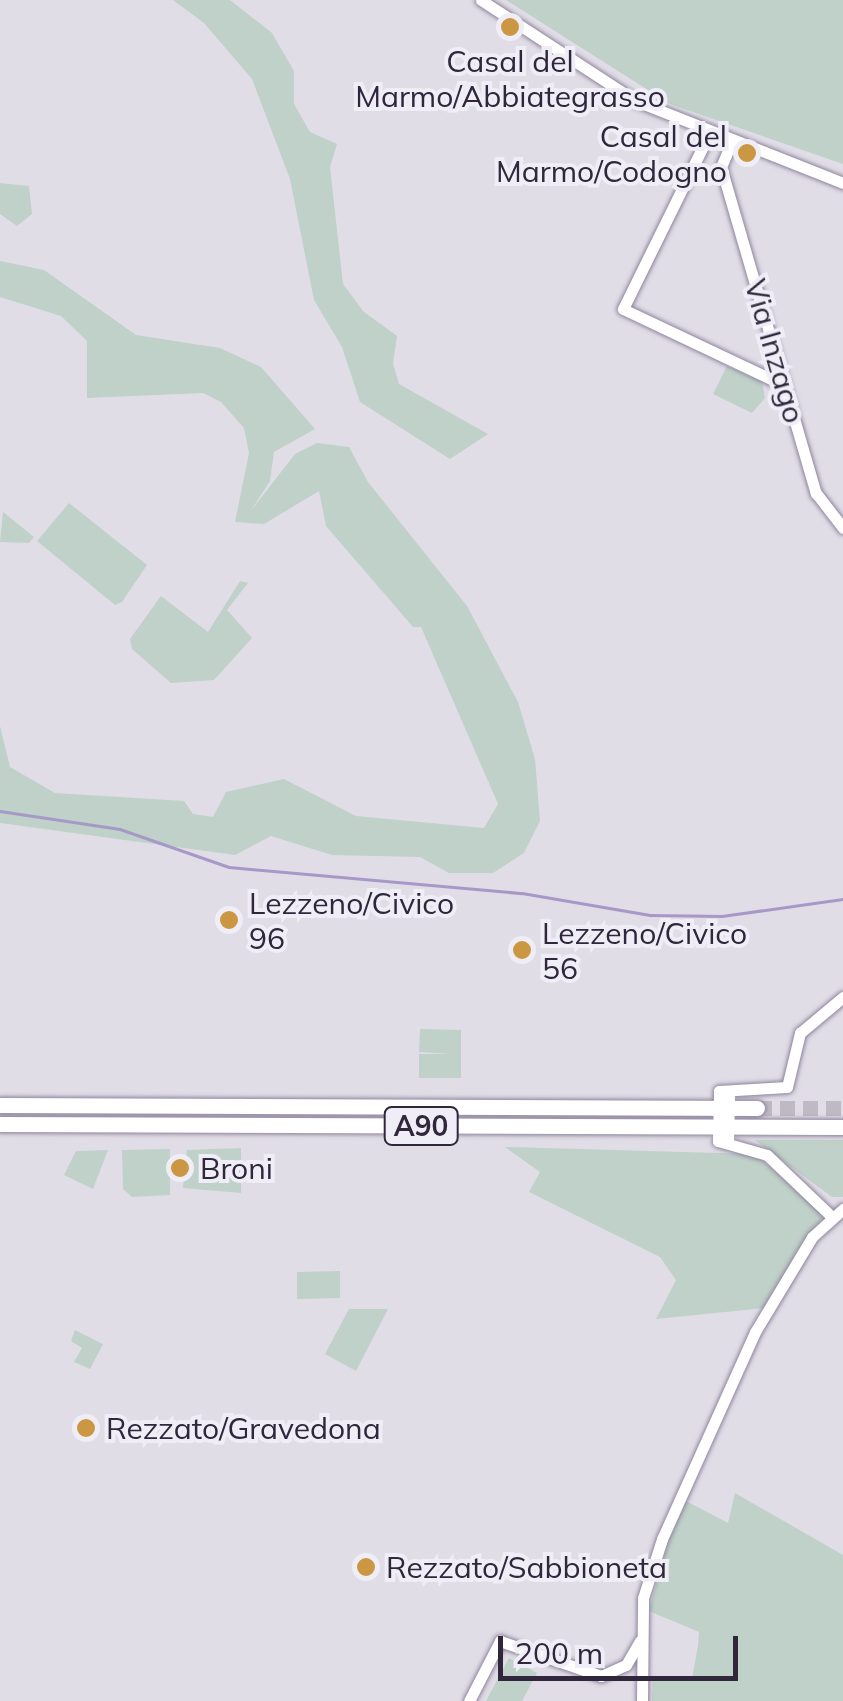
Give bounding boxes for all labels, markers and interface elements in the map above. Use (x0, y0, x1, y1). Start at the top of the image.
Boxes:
marker: Casal del Marmo/Abbiategrasso (499, 16, 521, 38)
place label: Casal del Marmo/Abbiategrasso (355, 43, 665, 114)
place label: Casal del Marmo/Codogno (496, 118, 727, 188)
marker: Casal del Marmo/Codogno (736, 142, 758, 164)
street label: Via Inzago (737, 275, 813, 427)
place label: Lezzeno/Civico 96 (249, 885, 454, 956)
marker: Lezzeno/Civico 96 (218, 909, 240, 931)
place label: Lezzeno/Civico 56 (542, 915, 747, 986)
marker: Lezzeno/Civico 56 (511, 939, 533, 961)
road number: A90 (384, 1103, 458, 1149)
place label: Broni (200, 1150, 273, 1186)
marker: Broni (169, 1157, 191, 1179)
place label: Rezzato/Gravedona (106, 1410, 381, 1446)
marker: Rezzato/Gravedona (75, 1417, 97, 1439)
place label: Rezzato/Sabbioneta (386, 1549, 667, 1585)
marker: Rezzato/Sabbioneta (355, 1556, 377, 1578)
scale bar (503, 1616, 743, 1678)
text: 200 m (515, 1634, 603, 1672)

